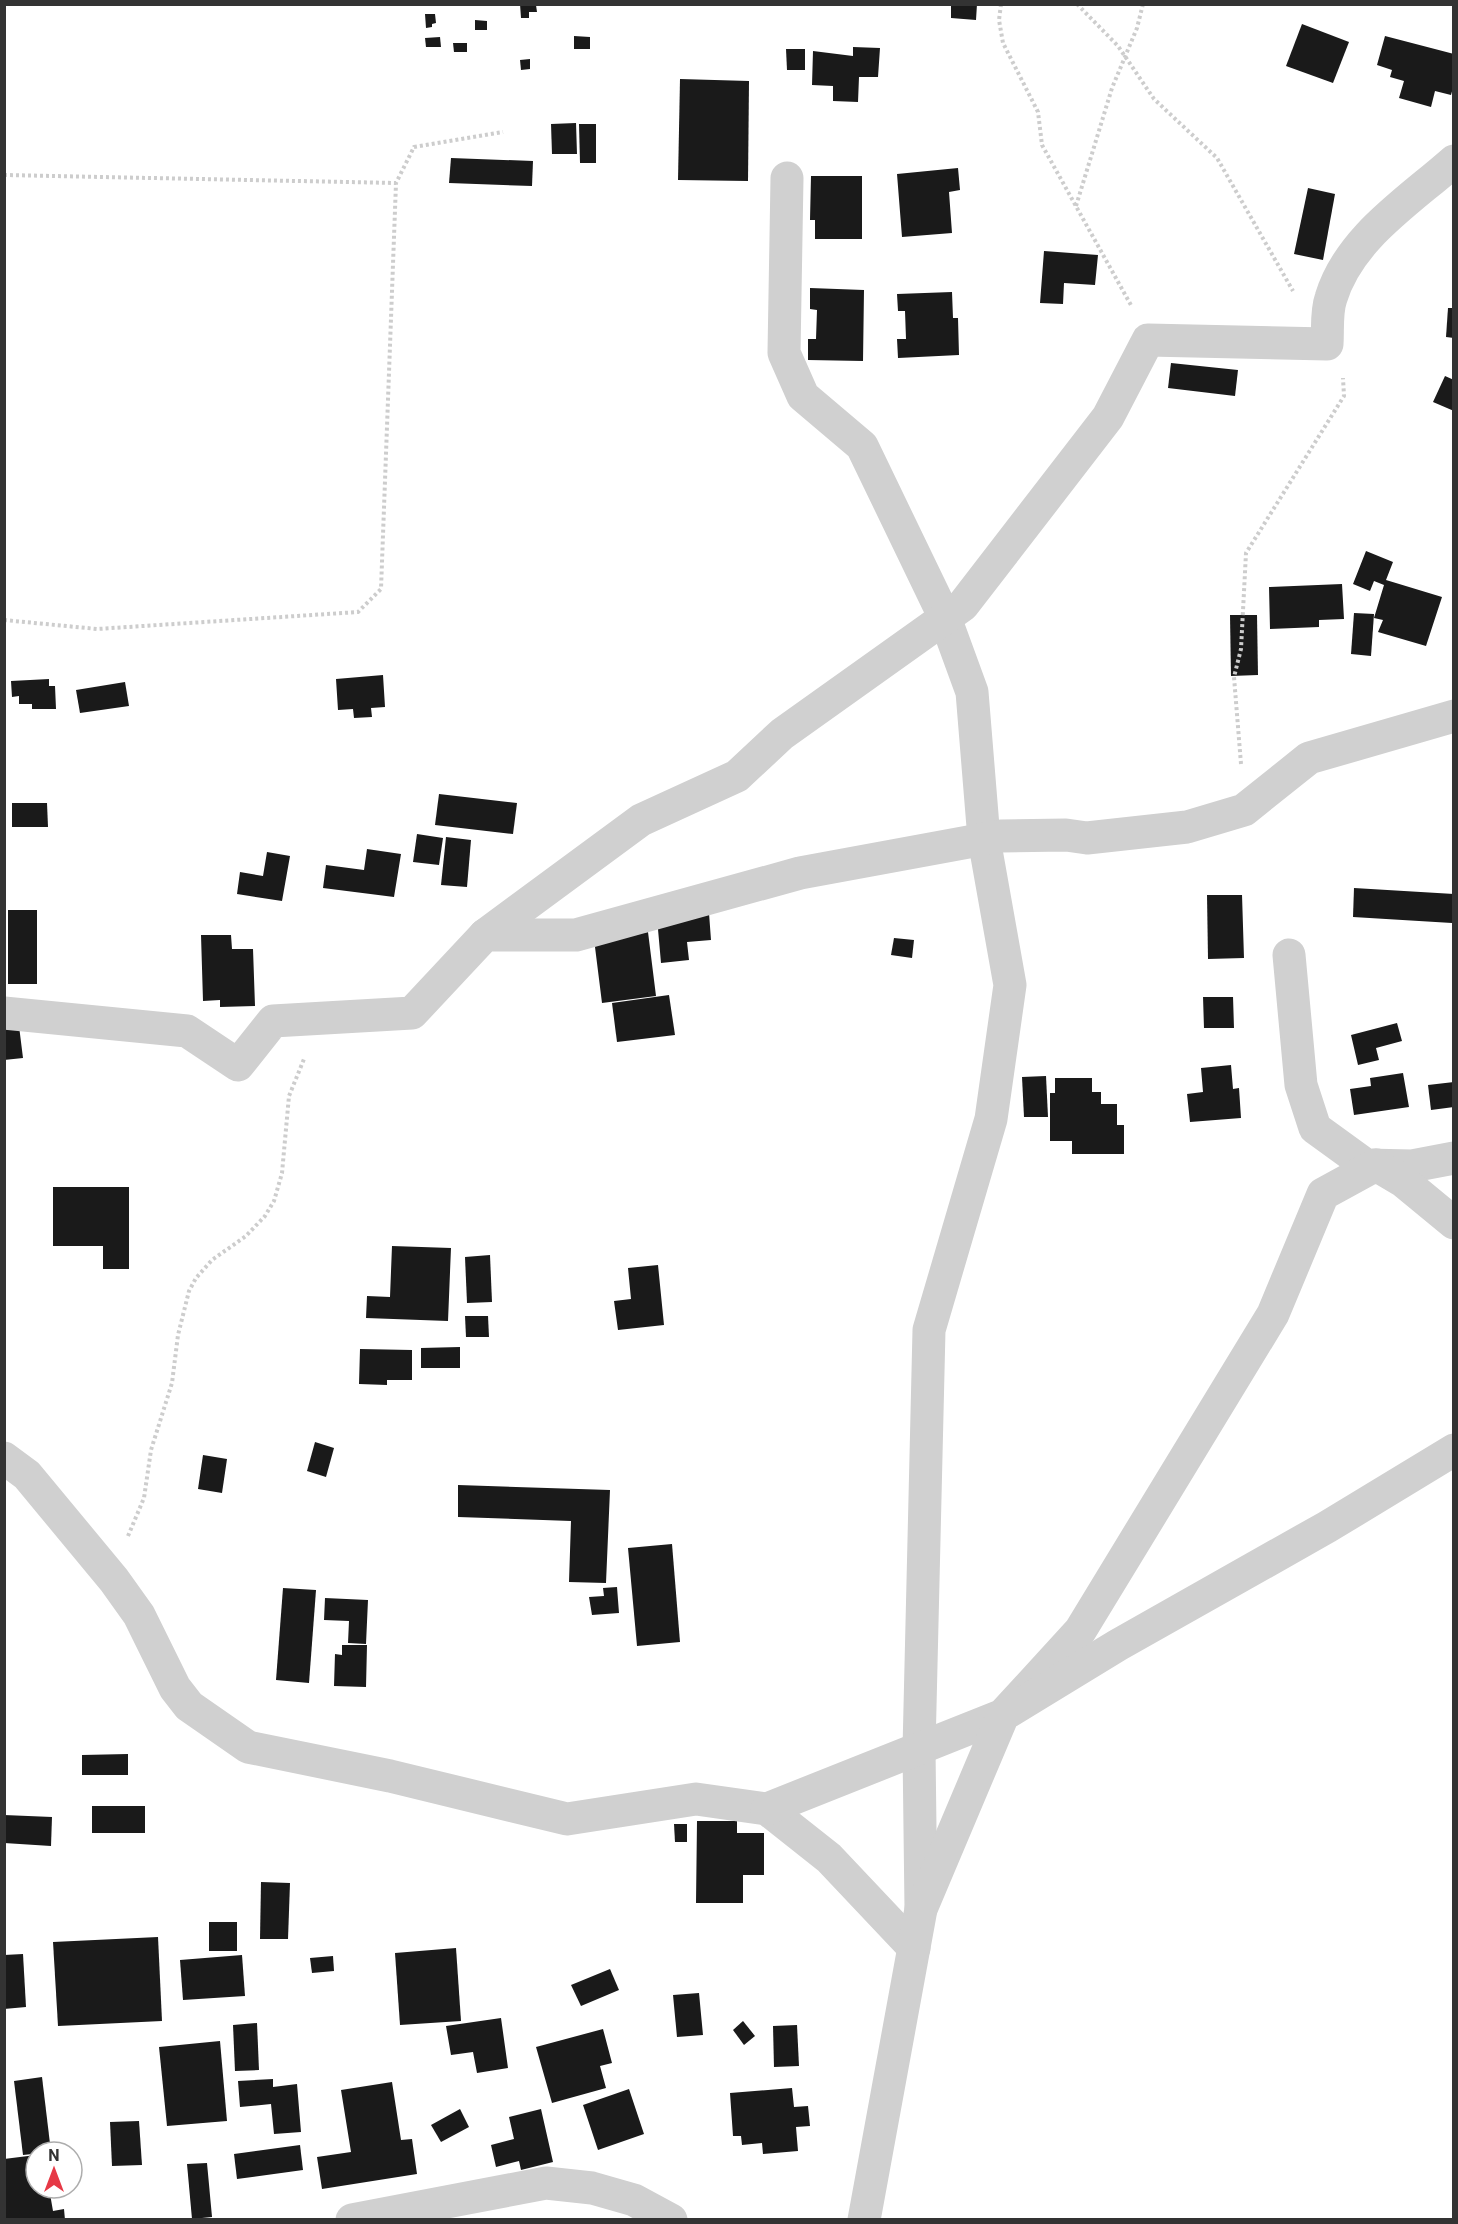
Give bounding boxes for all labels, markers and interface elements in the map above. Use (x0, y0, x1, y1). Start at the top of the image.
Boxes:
north arrow (24, 2140, 84, 2200)
text: N (48, 2146, 60, 2165)

